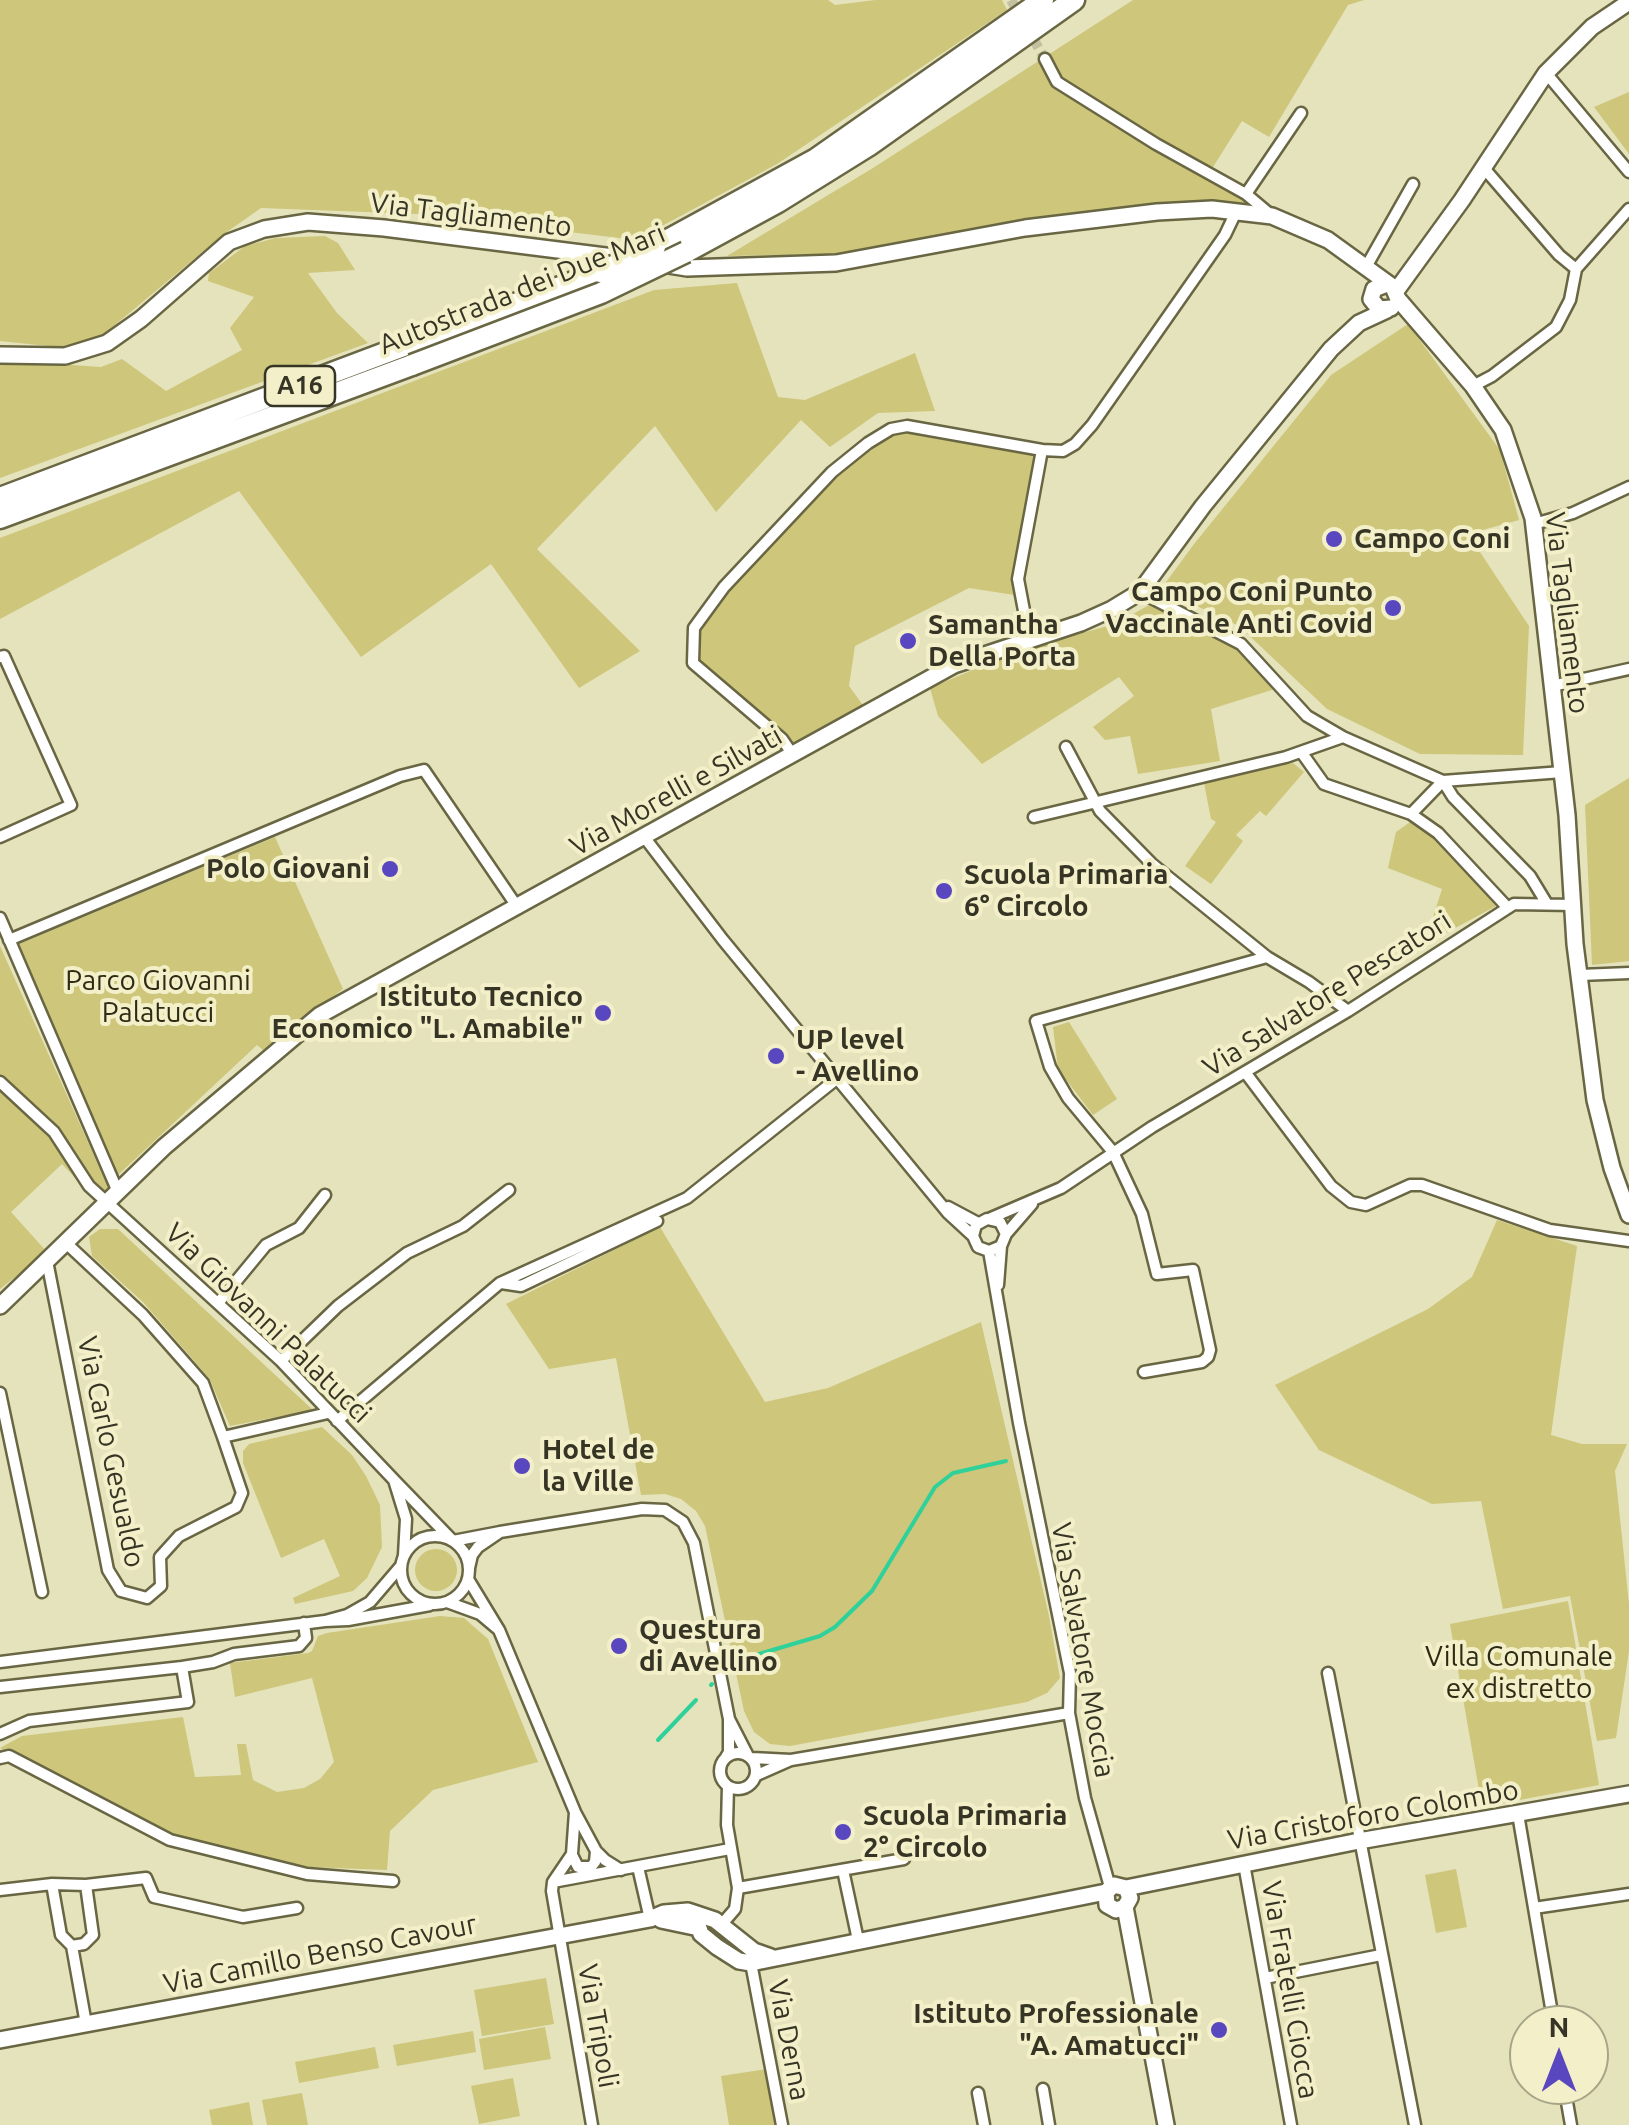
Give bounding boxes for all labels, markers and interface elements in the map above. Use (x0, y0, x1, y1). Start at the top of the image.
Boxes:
street label: Via Tagliamento (368, 186, 574, 244)
street label: Autostrada dei Due Mari (374, 216, 670, 362)
road number: A16 (265, 366, 335, 406)
street label: Via Tagliamento (1538, 510, 1596, 716)
place label: Campo Coni (1354, 522, 1510, 556)
marker: Campo Coni (1323, 528, 1345, 550)
place label: Campo Coni Punto Vaccinale Anti Covid (1105, 575, 1373, 641)
marker: Campo Coni Punto Vaccinale Anti Covid (1382, 597, 1404, 619)
place label: Samantha Della Porta (928, 608, 1076, 674)
marker: Samantha Della Porta (897, 630, 919, 652)
street label: Via Morelli e Silvati (564, 719, 788, 863)
place label: Polo Giovani (206, 852, 370, 886)
marker: Polo Giovani (379, 858, 401, 880)
place label: Scuola Primaria 6° Circolo (964, 858, 1168, 924)
marker: Scuola Primaria 6° Circolo (933, 880, 955, 902)
street label: Via Salvatore Pescatori (1197, 904, 1457, 1084)
park label: Parco Giovanni Palatucci (65, 964, 251, 1030)
place label: Istituto Tecnico Economico "L. Amabile" (272, 980, 583, 1046)
marker: Istituto Tecnico Economico "L. Amabile" (592, 1002, 614, 1024)
place label: UP level - Avellino (796, 1023, 919, 1089)
marker: UP level - Avellino (765, 1045, 787, 1067)
street label: Via Giovanni Palatucci (158, 1216, 378, 1430)
street label: Via Carlo Gesualdo (70, 1333, 152, 1571)
place label: Hotel de la Ville (542, 1433, 655, 1499)
marker: Hotel de la Ville (511, 1455, 533, 1477)
street label: Via Salvatore Moccia (1044, 1520, 1122, 1780)
place label: Questura di Avellino (639, 1613, 778, 1679)
marker: Questura di Avellino (608, 1635, 630, 1657)
park label: Villa Comunale ex distretto (1425, 1640, 1613, 1706)
street label: Via Cristoforo Colombo (1225, 1773, 1521, 1857)
place label: Scuola Primaria 2° Circolo (863, 1799, 1067, 1865)
marker: Scuola Primaria 2° Circolo (832, 1821, 854, 1843)
street label: Via Fratelli Ciocca (1254, 1879, 1326, 2101)
street label: Via Camillo Benso Cavour (160, 1907, 480, 2001)
street label: Via Tripoli (571, 1961, 625, 2091)
street label: Via Derna (761, 1977, 817, 2103)
place label: Istituto Professionale "A. Amatucci" (913, 1997, 1199, 2063)
north arrow (1509, 2005, 1609, 2105)
text: N (1549, 2011, 1569, 2042)
marker: Istituto Professionale "A. Amatucci" (1208, 2019, 1230, 2041)

